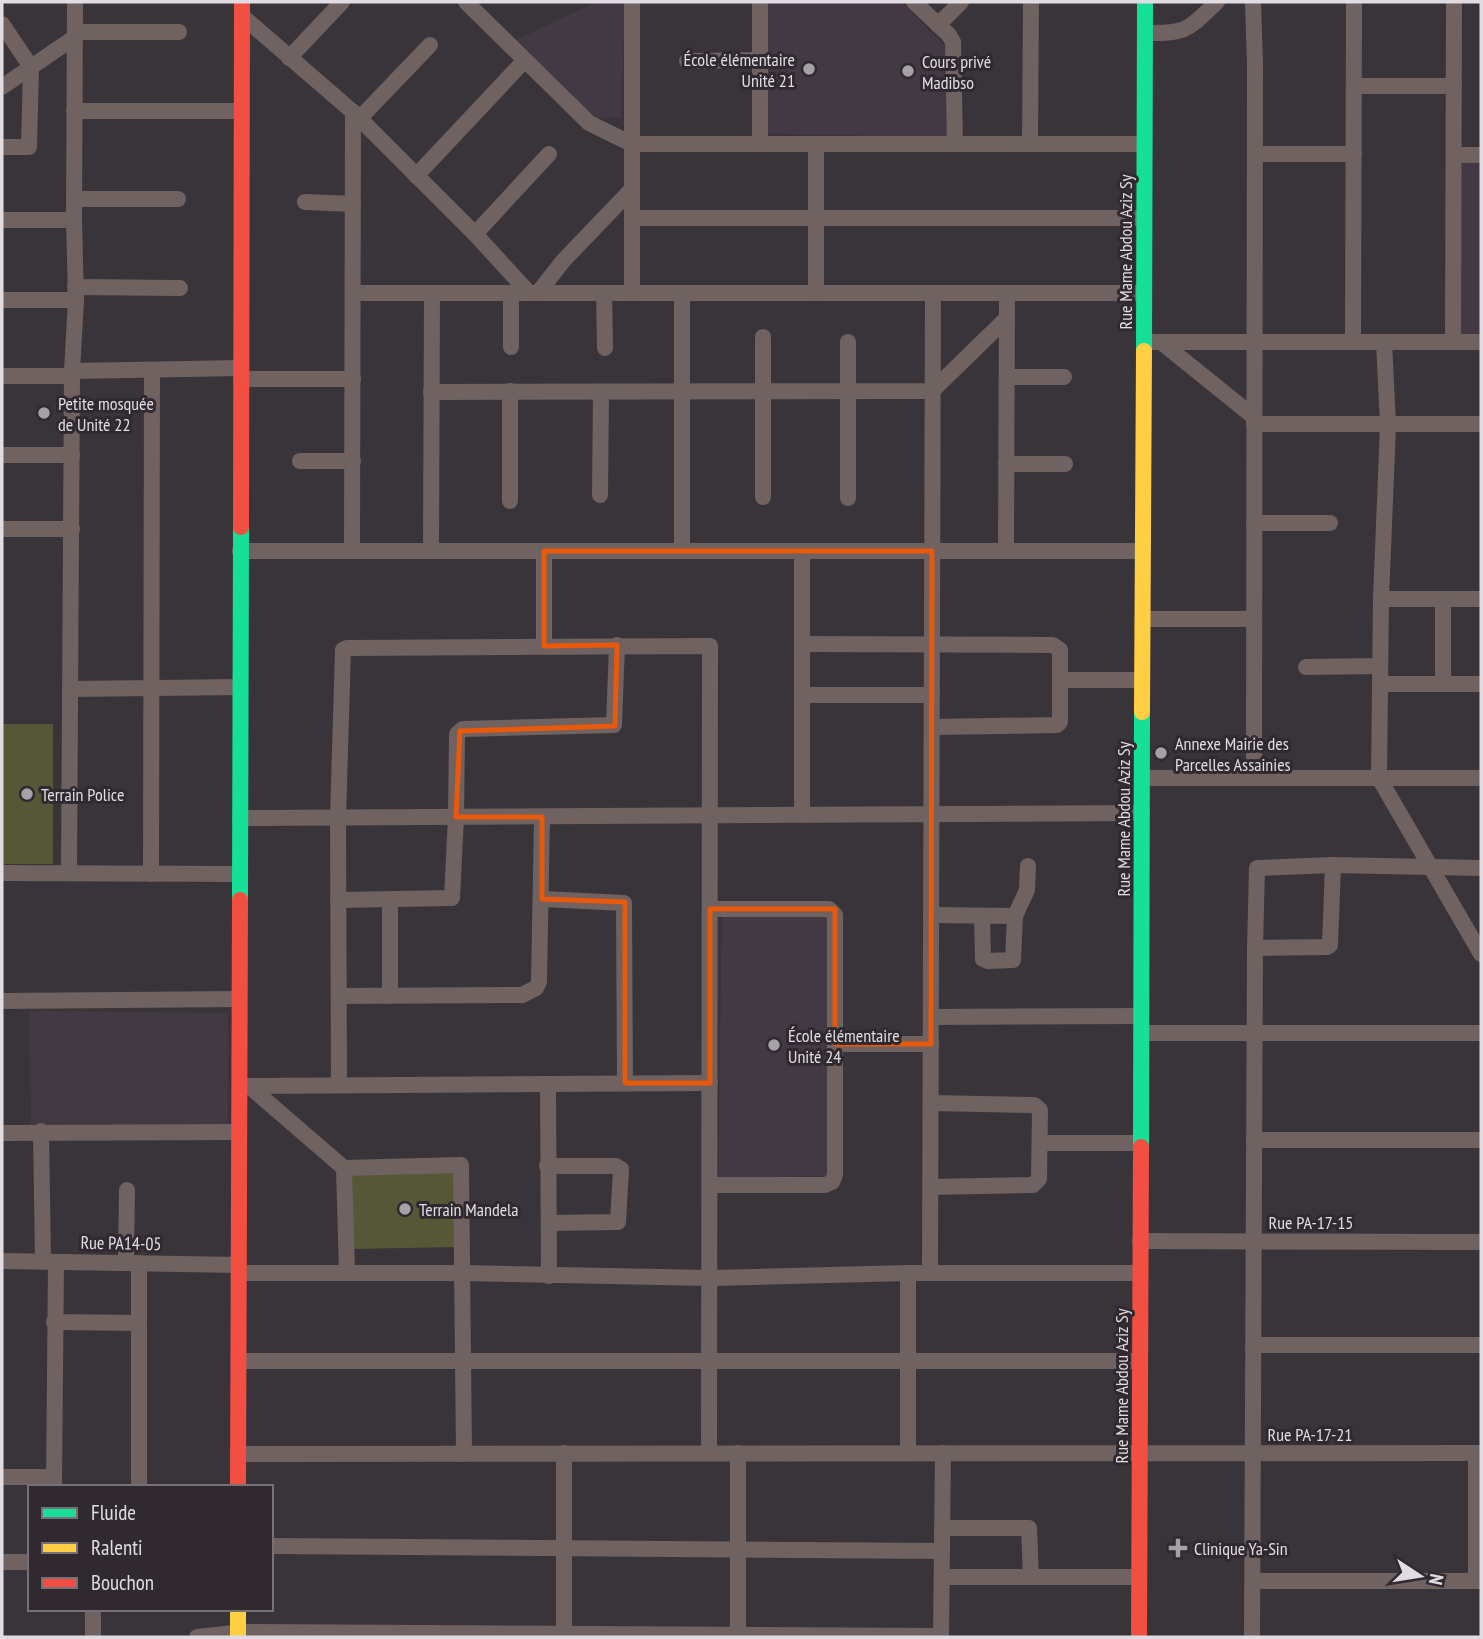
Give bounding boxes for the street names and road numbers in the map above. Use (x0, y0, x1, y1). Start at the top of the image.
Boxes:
street label: Rue Mame Abdou Aziz Sy (1114, 174, 1137, 329)
street label: Rue Mame Abdou Aziz Sy (1112, 741, 1135, 896)
street label: Rue PA-17-15 (1269, 1211, 1353, 1234)
street label: Rue PA14-05 (80, 1231, 162, 1255)
street label: Rue Mame Abdou Aziz Sy (1110, 1308, 1133, 1463)
street label: Rue PA-17-21 (1268, 1423, 1352, 1446)

